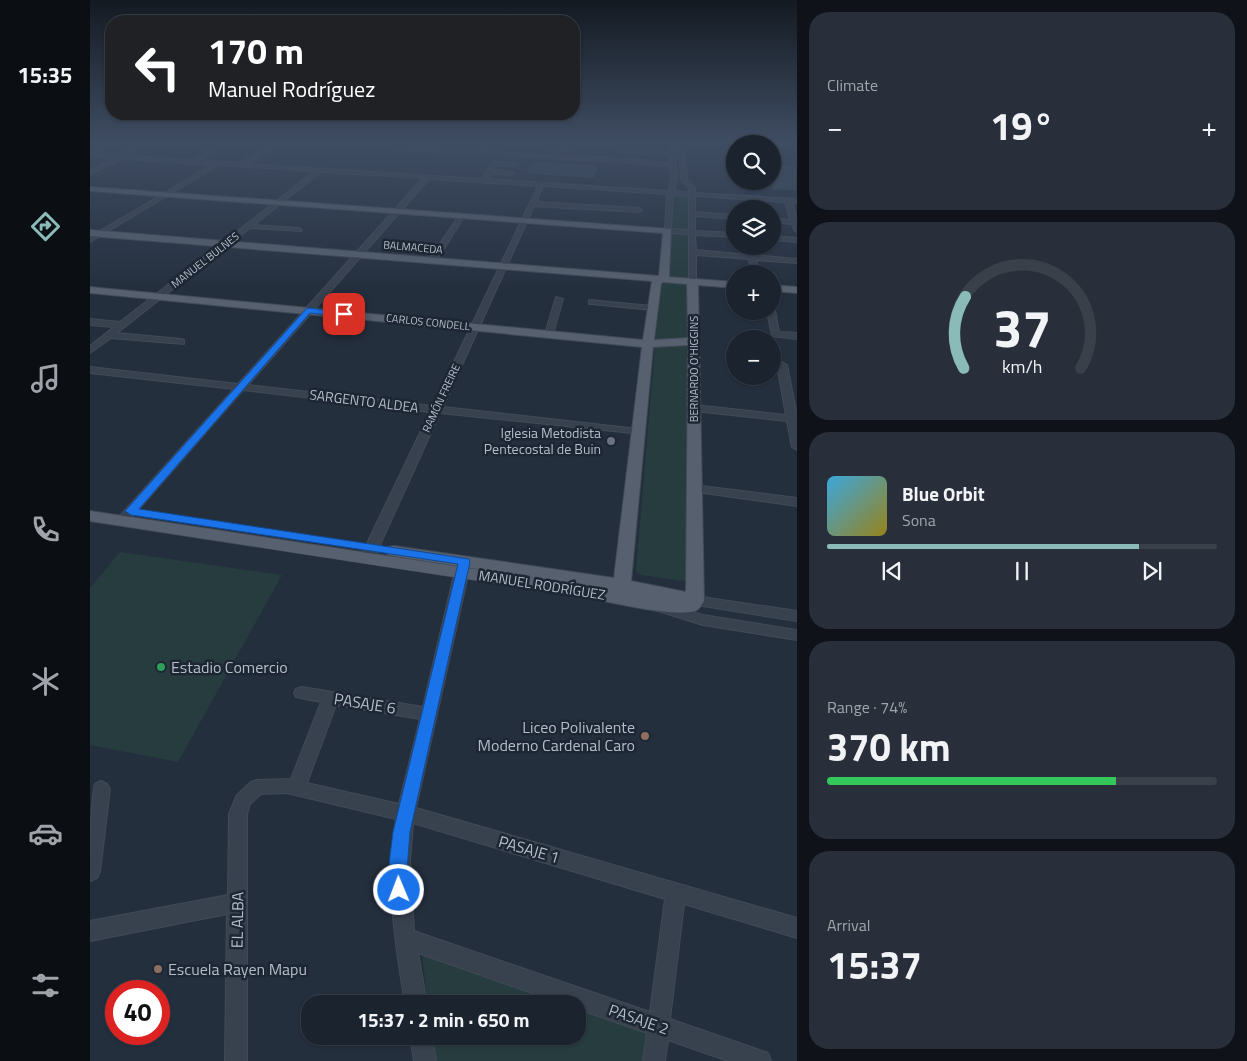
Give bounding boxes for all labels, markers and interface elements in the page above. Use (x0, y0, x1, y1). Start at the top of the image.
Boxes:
text: 170 m (208, 24, 304, 78)
icon: left (125, 35, 190, 100)
text: 15:35 (18, 58, 72, 92)
text: Manuel Rodríguez (208, 72, 375, 106)
text: Climate (827, 73, 878, 97)
text: 19° (990, 97, 1054, 155)
text: − (827, 105, 843, 148)
text: + (1201, 105, 1217, 148)
map controls (726, 135, 781, 385)
button: search (726, 135, 781, 190)
button: layers (726, 200, 781, 255)
icon: directions (28, 209, 63, 244)
street label: MANUEL BULNES (168, 228, 243, 292)
street label: BALMACEDA (383, 236, 444, 258)
button: + (726, 265, 781, 320)
text: 37 (993, 288, 1051, 367)
pin (323, 293, 365, 335)
icon: arrive (330, 300, 358, 328)
street label: CARLOS CONDELL (385, 310, 471, 334)
street label: BERNARDO O'HIGGINS (686, 316, 702, 422)
button: − (726, 330, 781, 385)
text: km/h (1002, 353, 1042, 380)
icon: music (28, 361, 63, 396)
street label: RAMÓN FREIRE (418, 361, 464, 435)
street label: SARGENTO ALDEA (308, 383, 420, 418)
place label: Iglesia Metodista Pentecostal de Buin (484, 422, 601, 459)
marker: Iglesia Metodista Pentecostal de Buin (605, 435, 617, 447)
text: Blue Orbit (902, 479, 985, 508)
text: Sona (902, 508, 936, 532)
icon: phone (28, 512, 63, 547)
icon: previous (878, 557, 906, 585)
icon: pause (1008, 557, 1036, 585)
icon: next (1138, 557, 1166, 585)
street label: MANUEL RODRÍGUEZ (477, 564, 607, 605)
place label: Estadio Comercio (171, 655, 288, 679)
marker: Estadio Comercio (155, 661, 167, 673)
icon: climate (28, 664, 63, 699)
street label: PASAJE 6 (332, 686, 398, 720)
text: Range · 74% (827, 695, 907, 719)
place label: Liceo Polivalente Moderno Cardenal Caro (478, 715, 635, 757)
text: 370 km (827, 718, 951, 776)
marker: Liceo Polivalente Moderno Cardenal Caro (639, 730, 651, 742)
icon: car (28, 816, 63, 851)
street label: PASAJE 1 (496, 829, 562, 869)
position arrow (372, 863, 424, 915)
street label: EL ALBA (225, 891, 249, 948)
text: Arrival (827, 913, 870, 937)
text: 15:37 (827, 936, 922, 994)
place label: Escuela Rayen Mapu (168, 957, 307, 981)
marker: Escuela Rayen Mapu (152, 963, 164, 975)
icon: filters (28, 968, 63, 1003)
speed limit sign: 40 (105, 980, 170, 1045)
street label: PASAJE 2 (606, 998, 672, 1040)
text: 15:37 · 2 min · 650 m (357, 1005, 530, 1034)

